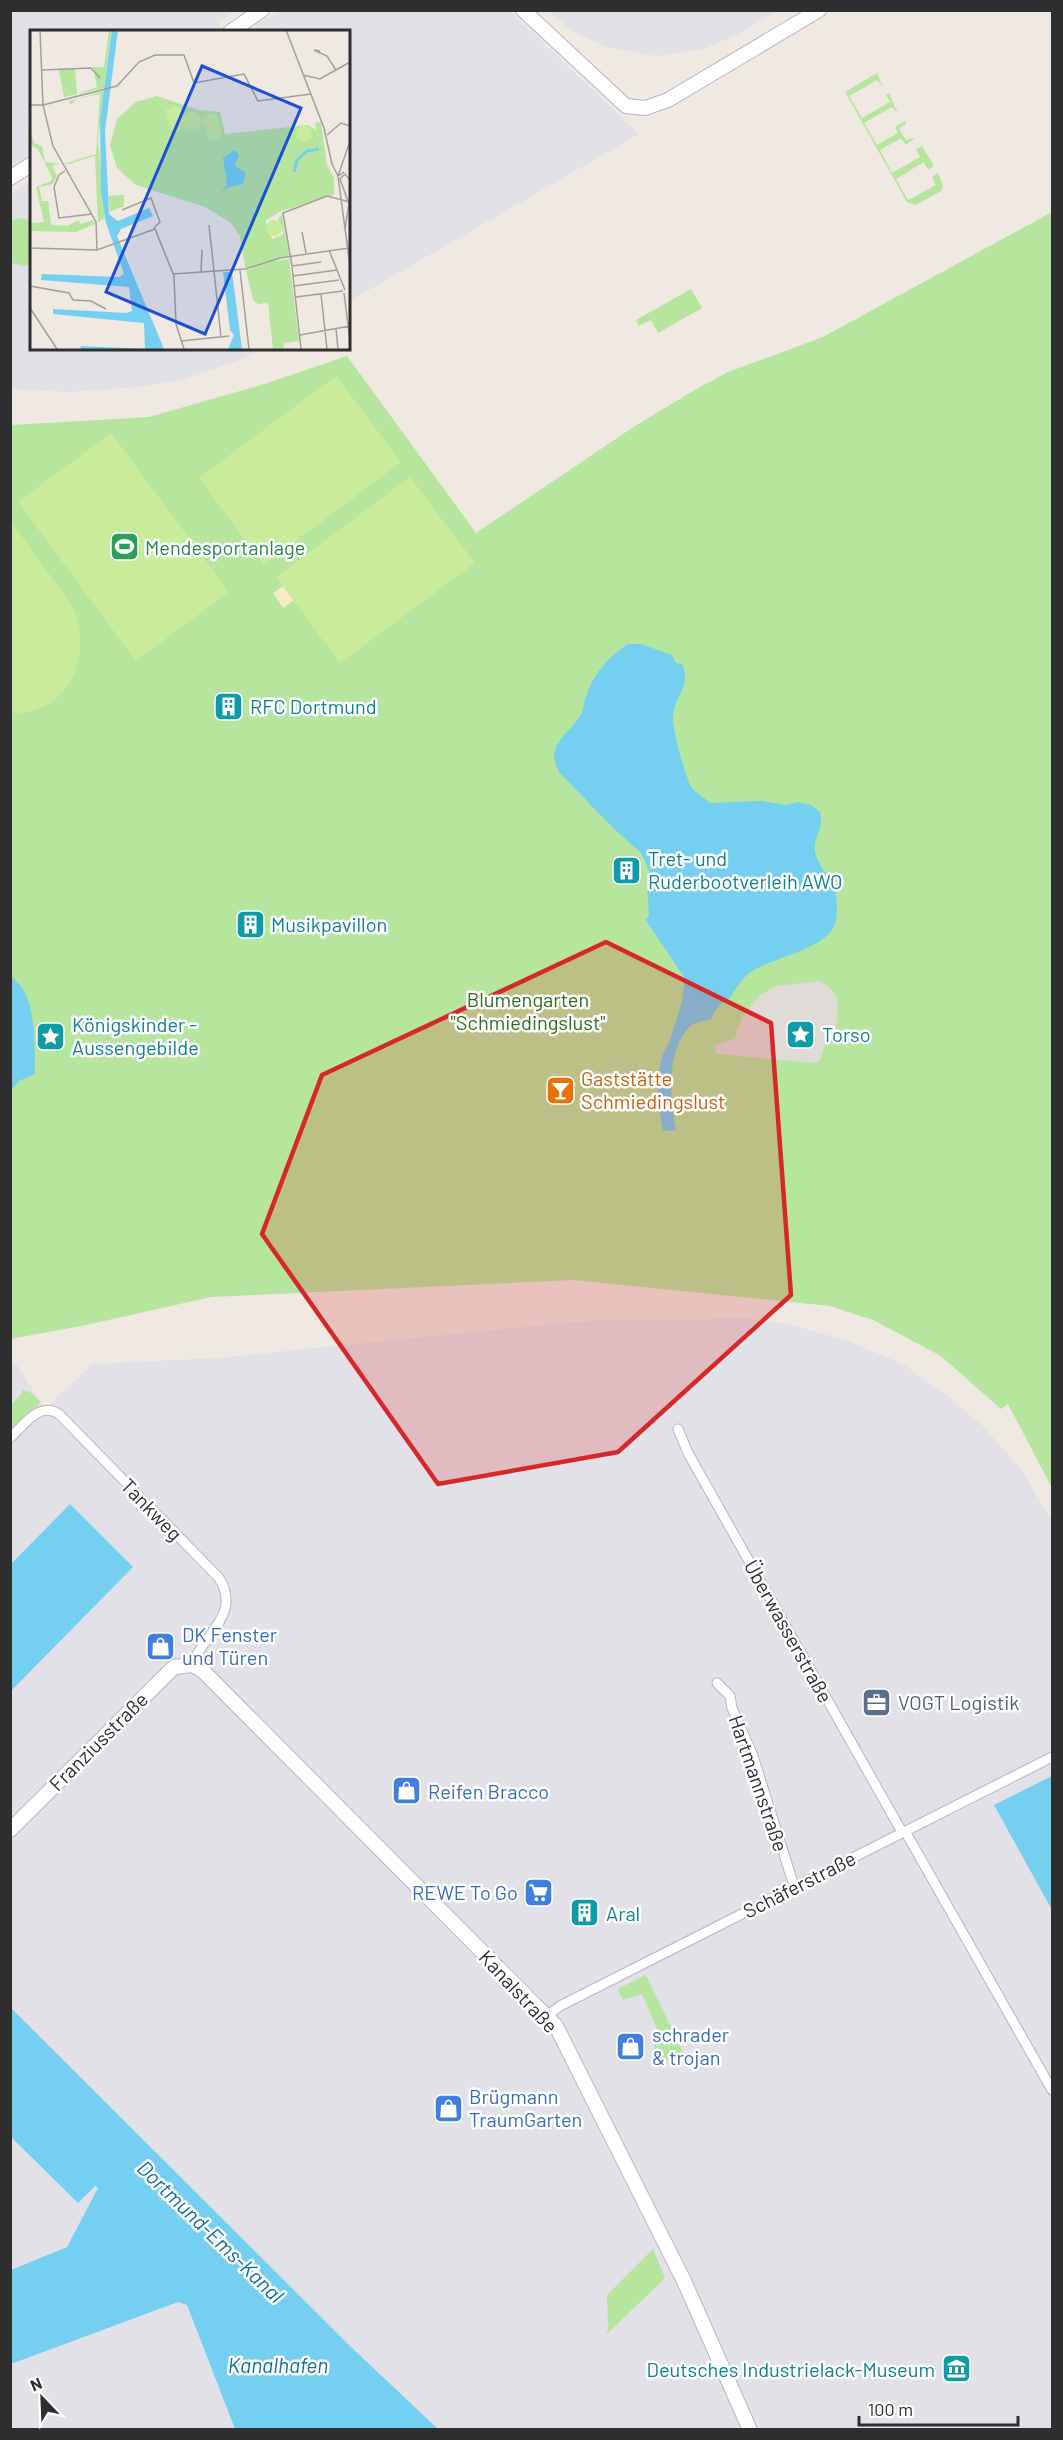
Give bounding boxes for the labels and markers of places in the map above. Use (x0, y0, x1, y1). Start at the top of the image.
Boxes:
sports icon: Mendesportanlage (108, 531, 140, 563)
place label: Mendesportanlage (145, 535, 305, 559)
building icon: RFC Dortmund (213, 690, 245, 722)
place label: RFC Dortmund (250, 694, 377, 718)
place label: Tret- und Ruderbootverleih AWO (648, 846, 843, 893)
building icon: Tret- und Ruderbootverleih AWO (611, 854, 643, 886)
building icon: Musikpavillon (234, 908, 266, 940)
place label: Musikpavillon (271, 912, 387, 936)
place label: Königskinder - Aussengebilde (72, 1012, 199, 1059)
place icon: Torso (785, 1018, 817, 1050)
place icon: Königskinder - Aussengebilde (35, 1020, 67, 1052)
place label: Torso (822, 1022, 871, 1046)
place label: Gaststätte Schmiedingslust (581, 1066, 725, 1113)
bar icon: Gaststätte Schmiedingslust (544, 1074, 576, 1106)
place label: DK Fenster und Türen (182, 1622, 277, 1669)
shop icon: DK Fenster und Türen (145, 1630, 177, 1662)
office icon: VOGT Logistik (861, 1686, 893, 1718)
place label: VOGT Logistik (898, 1690, 1019, 1714)
shop icon: Reifen Bracco (391, 1775, 423, 1807)
place label: Reifen Bracco (428, 1779, 549, 1803)
supermarket icon: REWE To Go (523, 1876, 555, 1908)
place label: REWE To Go (412, 1880, 518, 1904)
building icon: Aral (569, 1897, 601, 1929)
place label: Aral (606, 1901, 640, 1925)
place label: schrader & trojan (652, 2022, 729, 2069)
shop icon: schrader & trojan (615, 2030, 647, 2062)
place label: Brügmann TraumGarten (469, 2084, 582, 2131)
shop icon: Brügmann TraumGarten (432, 2092, 464, 2124)
museum icon: Deutsches Industrielack-Museum (940, 2353, 972, 2385)
place label: Deutsches Industrielack-Museum (647, 2357, 935, 2381)

